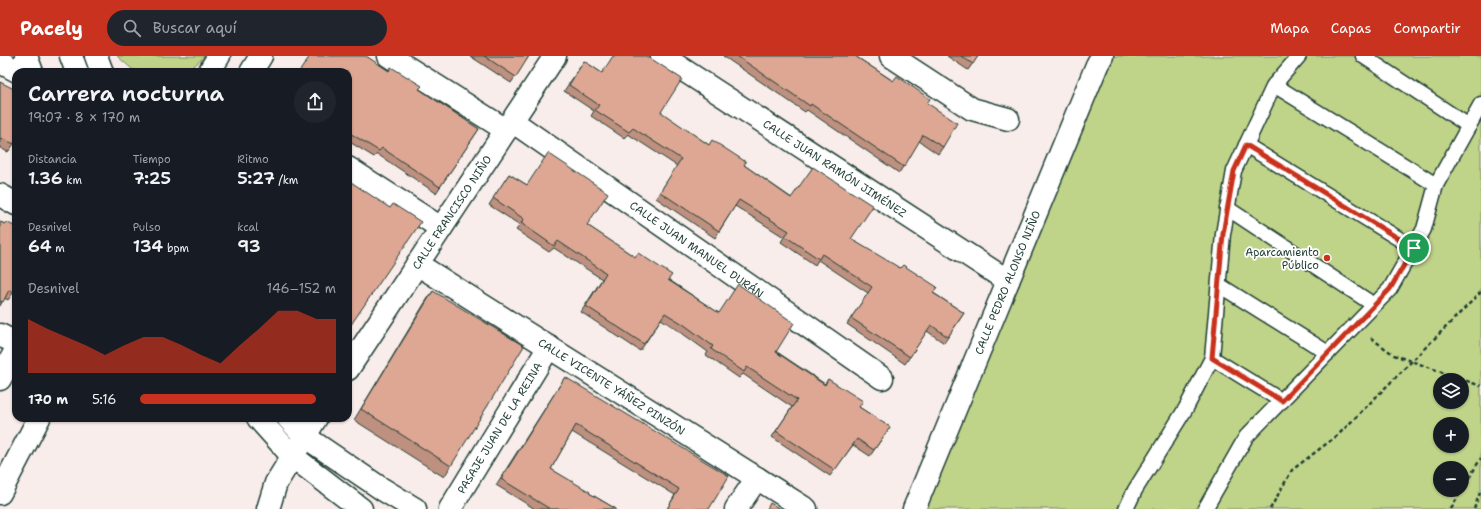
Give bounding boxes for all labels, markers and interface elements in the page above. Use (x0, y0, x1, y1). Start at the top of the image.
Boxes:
search box (107, 10, 387, 46)
text: Pacely (20, 16, 83, 41)
icon: search (121, 17, 143, 39)
text: Buscar aquí (153, 18, 237, 38)
text: Mapa (1270, 19, 1309, 37)
text: Capas (1331, 19, 1372, 37)
text: Compartir (1394, 19, 1461, 37)
text: Carrera nocturna (28, 79, 224, 108)
button: share (294, 81, 336, 123)
text: 19:07 · 8 × 170 m (28, 109, 140, 126)
street label: CALLE JUAN RAMÓN JIMÉNEZ (760, 117, 909, 221)
text: Distancia (28, 152, 77, 167)
text: Tiempo (133, 152, 171, 167)
text: Ritmo (237, 152, 269, 167)
street label: CALLE FRANCISCO NIÑO (409, 153, 495, 272)
text: 1.36 (28, 167, 63, 189)
text: 7:25 (133, 167, 171, 189)
text: 5:27 (237, 167, 275, 189)
text: km (63, 173, 82, 188)
text: /km (275, 173, 298, 188)
street label: CALLE JUAN MANUEL DURÁN (627, 198, 767, 302)
street label: CALLE PEDRO ALONSO NIÑO (971, 208, 1044, 357)
text: Desnivel (28, 220, 71, 235)
text: Pulso (133, 220, 161, 235)
text: kcal (237, 220, 259, 235)
pin (1397, 231, 1431, 265)
text: 64 (28, 235, 52, 257)
text: 134 (133, 235, 163, 257)
text: 93 (237, 235, 261, 257)
icon: arrive (1403, 237, 1425, 259)
text: m (52, 241, 65, 256)
text: bpm (163, 241, 189, 256)
place label: Aparcamiento Público (1245, 245, 1319, 273)
marker: Aparcamiento Público (1322, 253, 1332, 263)
text: Desnivel (28, 280, 79, 297)
text: 146–152 m (267, 280, 336, 297)
street label: CALLE VICENTE YÁÑEZ PINZÓN (535, 335, 688, 439)
street label: PASAJE JUAN DE LA REINA (454, 360, 546, 497)
map controls (1433, 373, 1469, 497)
button: layers (1433, 373, 1469, 409)
text: 170 m (28, 391, 68, 408)
text: 5:16 (92, 391, 116, 408)
button: + (1433, 417, 1469, 453)
button: − (1433, 461, 1469, 497)

